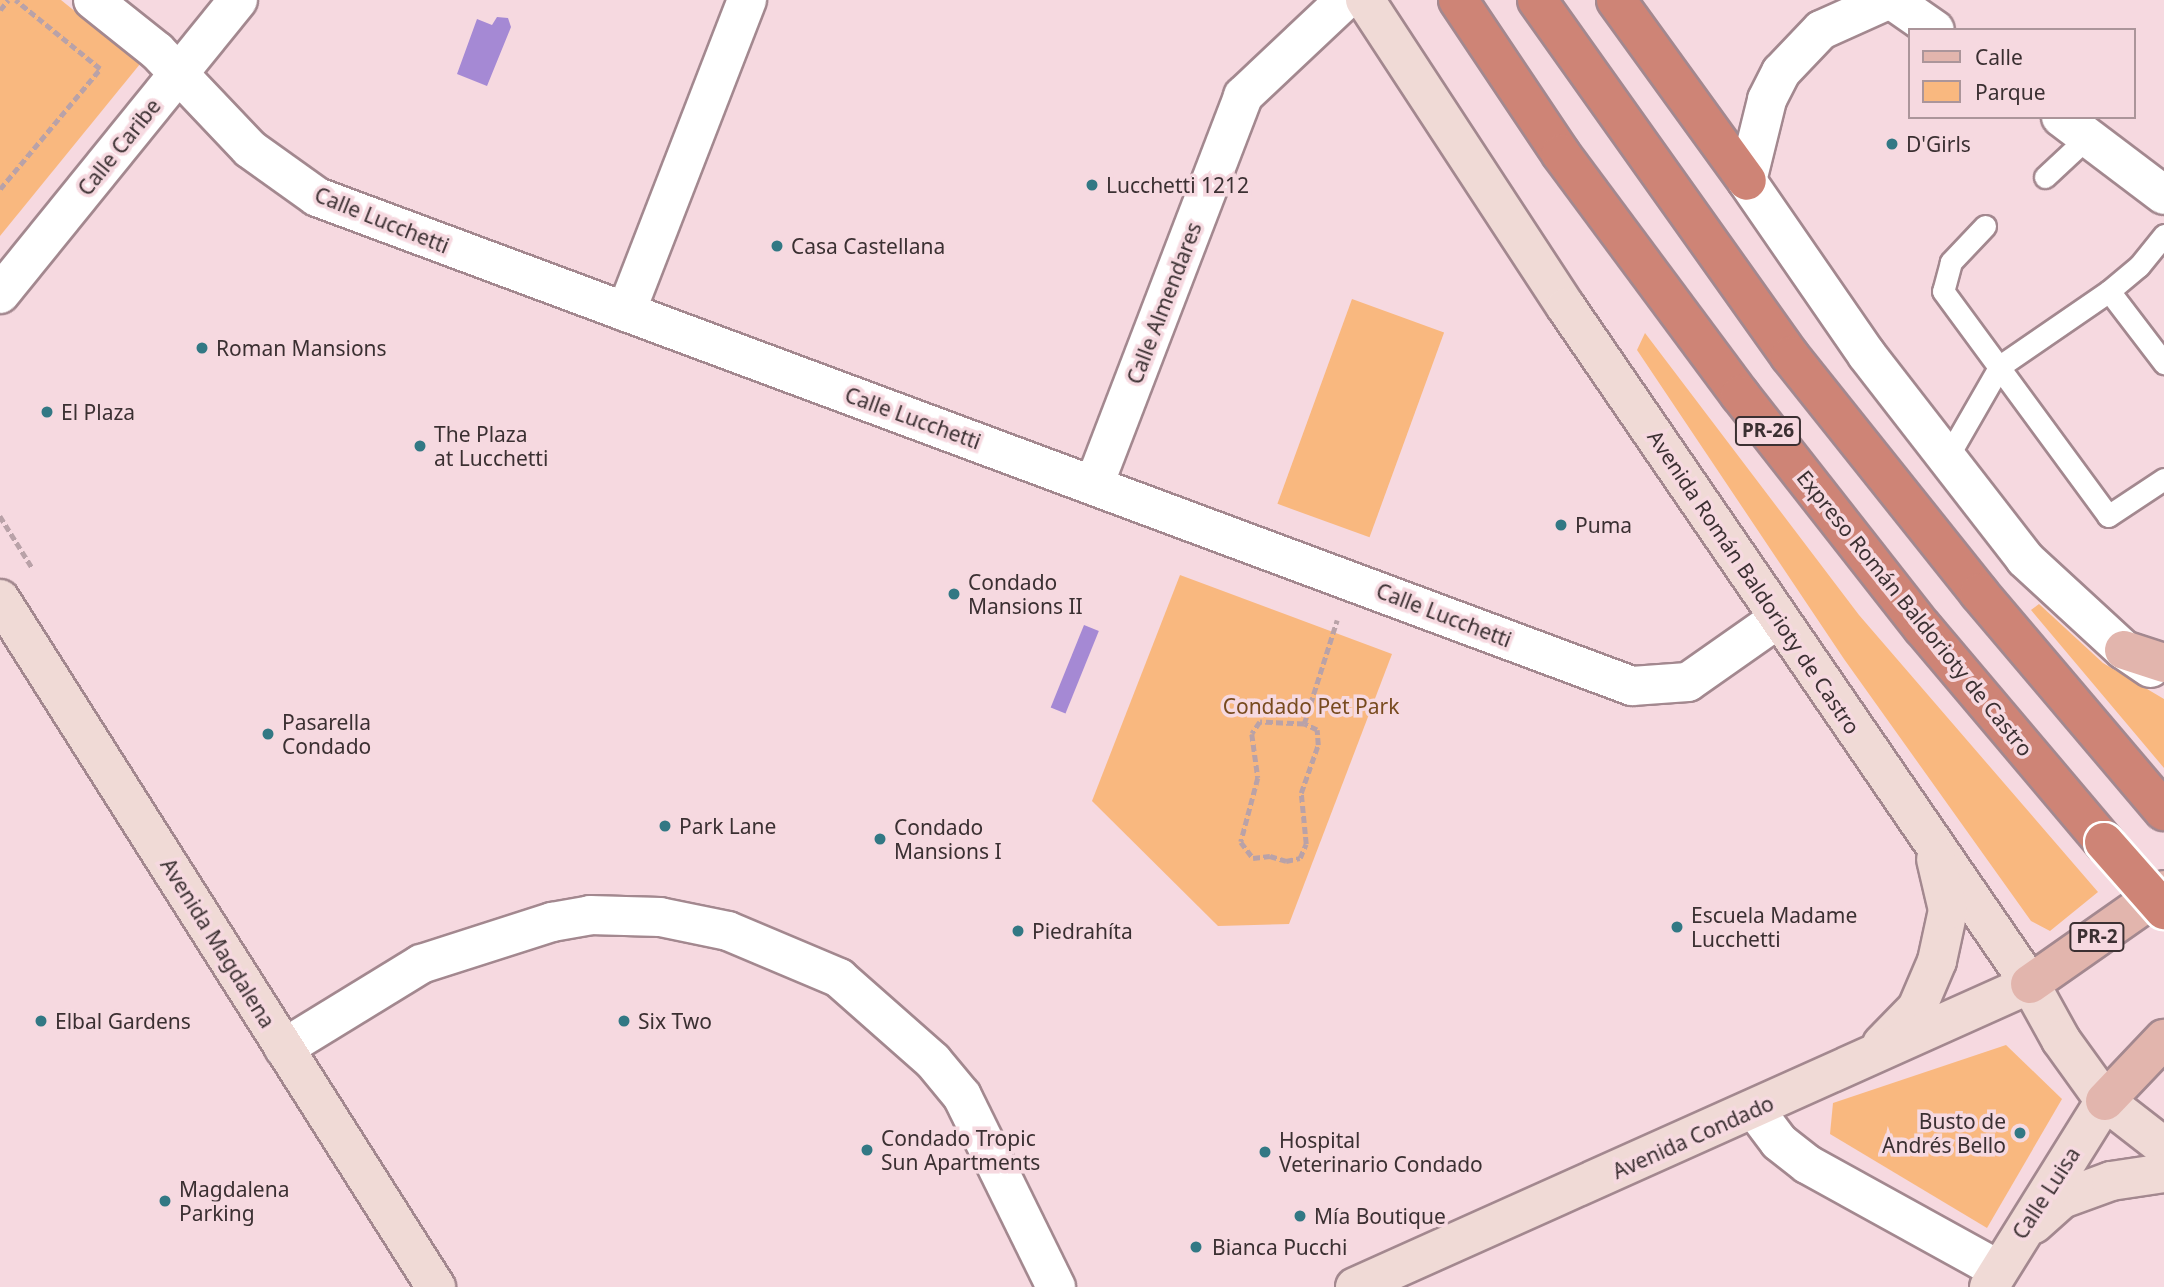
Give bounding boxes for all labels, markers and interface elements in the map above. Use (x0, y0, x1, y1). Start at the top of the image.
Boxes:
legend (1909, 28, 2136, 119)
text: Calle (1975, 43, 2023, 71)
text: Parque (1975, 78, 2045, 106)
street label: Calle Caribe (72, 94, 166, 200)
place label: D'Girls (1906, 131, 1971, 157)
marker: D'Girls (1884, 136, 1900, 152)
place label: Lucchetti 1212 (1106, 172, 1249, 198)
marker: Lucchetti 1212 (1084, 177, 1100, 193)
street label: Calle Lucchetti (311, 182, 453, 258)
street label: Calle Almendares (1122, 219, 1206, 387)
place label: Casa Castellana (791, 233, 945, 259)
marker: Casa Castellana (769, 238, 785, 254)
place label: Roman Mansions (216, 335, 387, 361)
marker: Roman Mansions (194, 340, 210, 356)
street label: Calle Lucchetti (842, 382, 984, 454)
place label: El Plaza (61, 399, 135, 425)
marker: El Plaza (39, 404, 55, 420)
road number: PR-26 (1735, 416, 1801, 446)
place label: The Plaza at Lucchetti (434, 421, 548, 471)
street label: Avenida Román Baldorioty de Castro (1643, 425, 1865, 739)
marker: The Plaza at Lucchetti (412, 438, 428, 454)
street label: Expreso Román Baldorioty de Castro (1792, 465, 2038, 761)
place label: Puma (1575, 512, 1632, 538)
marker: Puma (1553, 517, 1569, 533)
place label: Condado Mansions II (968, 569, 1083, 619)
street label: Calle Lucchetti (1373, 578, 1515, 652)
marker: Condado Mansions II (946, 586, 962, 602)
park label: Condado Pet Park (1223, 693, 1399, 719)
place label: Pasarella Condado (282, 709, 371, 759)
marker: Pasarella Condado (260, 726, 276, 742)
place label: Park Lane (679, 813, 776, 839)
place label: Condado Mansions I (894, 814, 1002, 864)
marker: Park Lane (657, 818, 673, 834)
marker: Condado Mansions I (872, 831, 888, 847)
street label: Avenida Magdalena (156, 854, 280, 1032)
place label: Escuela Madame Lucchetti (1691, 902, 1857, 952)
place label: Piedrahíta (1032, 918, 1133, 944)
marker: Escuela Madame Lucchetti (1669, 919, 1685, 935)
road number: PR-2 (2069, 922, 2125, 953)
marker: Piedrahíta (1010, 923, 1026, 939)
place label: Elbal Gardens (55, 1008, 191, 1034)
place label: Six Two (638, 1008, 712, 1034)
marker: Elbal Gardens (33, 1013, 49, 1029)
marker: Six Two (616, 1013, 632, 1029)
street label: Avenida Condado (1609, 1090, 1777, 1184)
place label: Busto de Andrés Bello (1882, 1108, 2006, 1158)
place label: Condado Tropic Sun Apartments (881, 1125, 1040, 1175)
marker: Busto de Andrés Bello (2012, 1125, 2028, 1141)
place label: Hospital Veterinario Condado (1279, 1127, 1483, 1177)
marker: Condado Tropic Sun Apartments (859, 1142, 875, 1158)
street label: Calle Luisa (2007, 1142, 2085, 1244)
marker: Hospital Veterinario Condado (1257, 1144, 1273, 1160)
place label: Magdalena Parking (179, 1176, 289, 1226)
marker: Magdalena Parking (157, 1193, 173, 1209)
place label: Mía Boutique (1314, 1203, 1446, 1229)
marker: Mía Boutique (1292, 1208, 1308, 1224)
place label: Bianca Pucchi (1212, 1234, 1347, 1260)
marker: Bianca Pucchi (1186, 1237, 1206, 1257)

